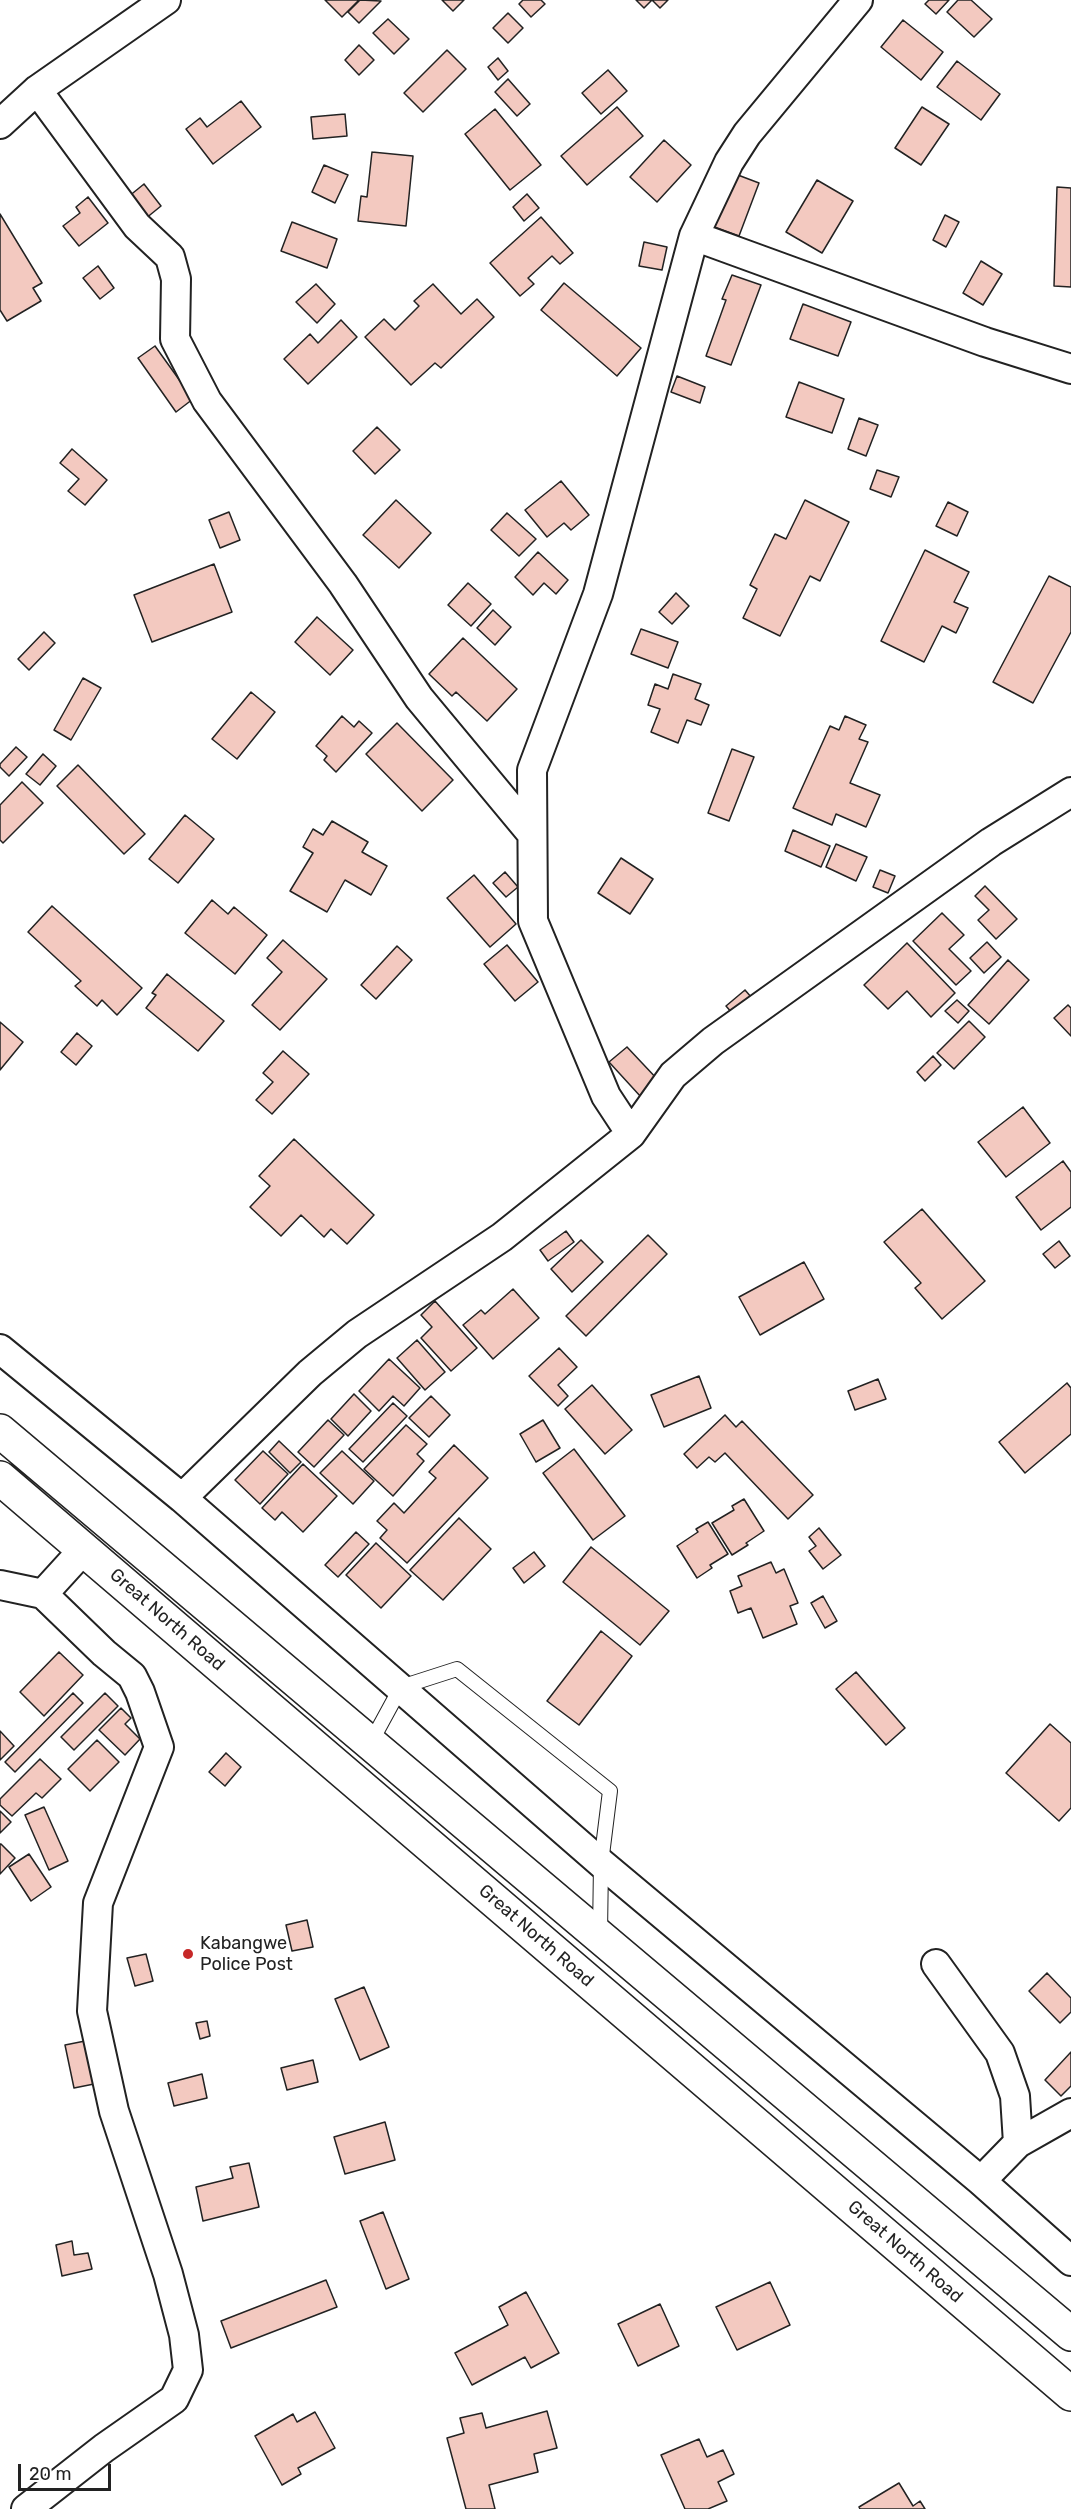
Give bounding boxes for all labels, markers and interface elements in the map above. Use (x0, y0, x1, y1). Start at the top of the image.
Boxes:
street label: Great North Road (105, 1564, 229, 1676)
street label: Great North Road (474, 1880, 598, 1992)
place label: Kabangwe Police Post (200, 1933, 293, 1976)
marker: Kabangwe Police Post (181, 1947, 195, 1961)
street label: Great North Road (843, 2196, 967, 2308)
scale bar (21, 2452, 114, 2490)
text: 20 m (29, 2463, 71, 2485)

